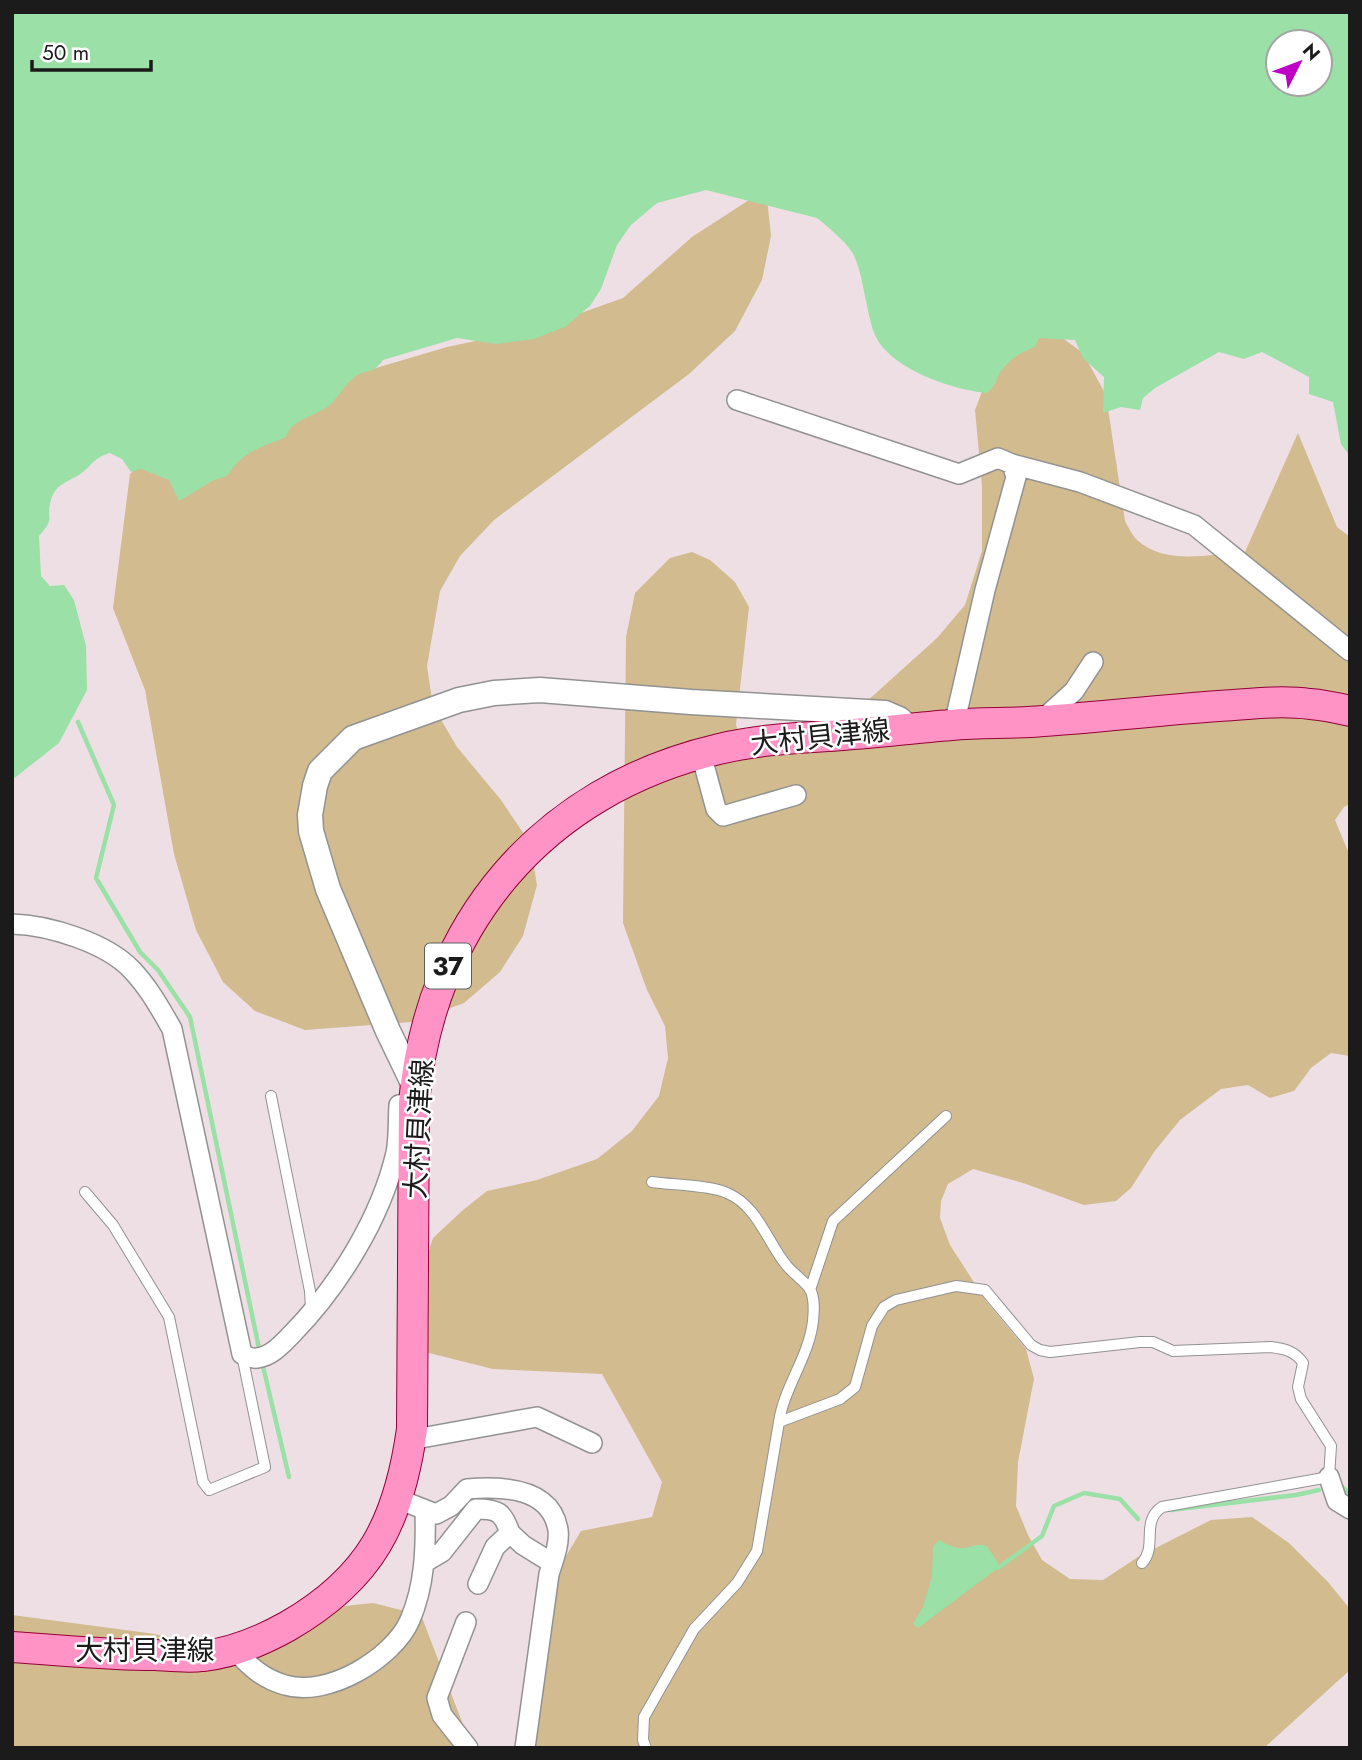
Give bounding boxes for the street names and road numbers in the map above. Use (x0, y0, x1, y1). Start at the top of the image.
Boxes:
street label: 大村貝津線 (748, 709, 892, 765)
road number: 37 (425, 944, 471, 988)
street label: 大村貝津線 (395, 1058, 443, 1200)
street label: 大村貝津線 (75, 1630, 215, 1671)

